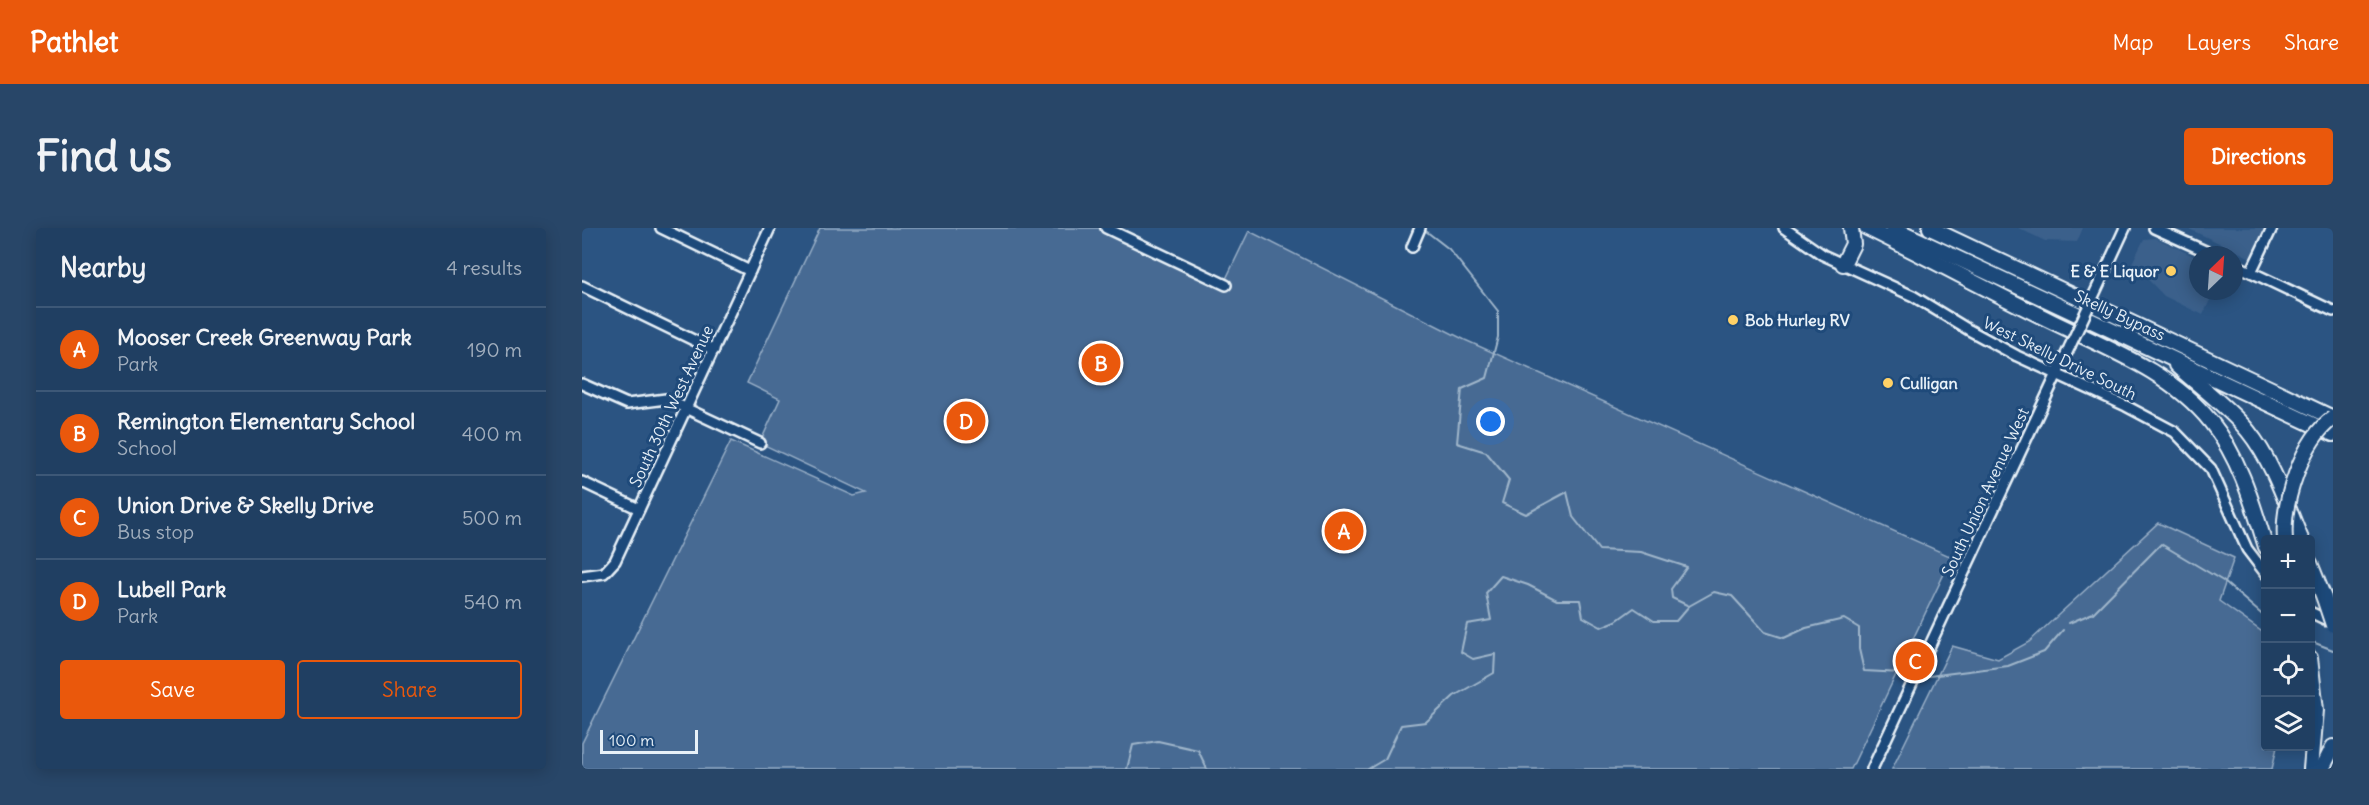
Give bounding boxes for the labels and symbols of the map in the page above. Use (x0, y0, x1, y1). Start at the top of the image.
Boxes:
north arrow (2189, 246, 2243, 300)
place label: E & E Liquor (2071, 261, 2159, 282)
marker: E & E Liquor (2164, 264, 2178, 278)
street label: Skelly Bypass (2071, 285, 2169, 345)
place label: Bob Hurley RV (1745, 310, 1850, 331)
street label: West Skelly Drive South (1980, 312, 2140, 404)
marker: Bob Hurley RV (1726, 313, 1740, 327)
street label: South 30th West Avenue (625, 322, 717, 490)
pin: B (1082, 340, 1120, 386)
place label: Culligan (1900, 373, 1958, 394)
marker: Culligan (1881, 376, 1895, 390)
pin: D (946, 398, 986, 444)
street label: South Union Avenue West (1937, 404, 2033, 580)
your location (1476, 407, 1505, 436)
pin: A (1324, 508, 1364, 554)
pin: C (1896, 638, 1934, 684)
scale bar (600, 727, 698, 754)

